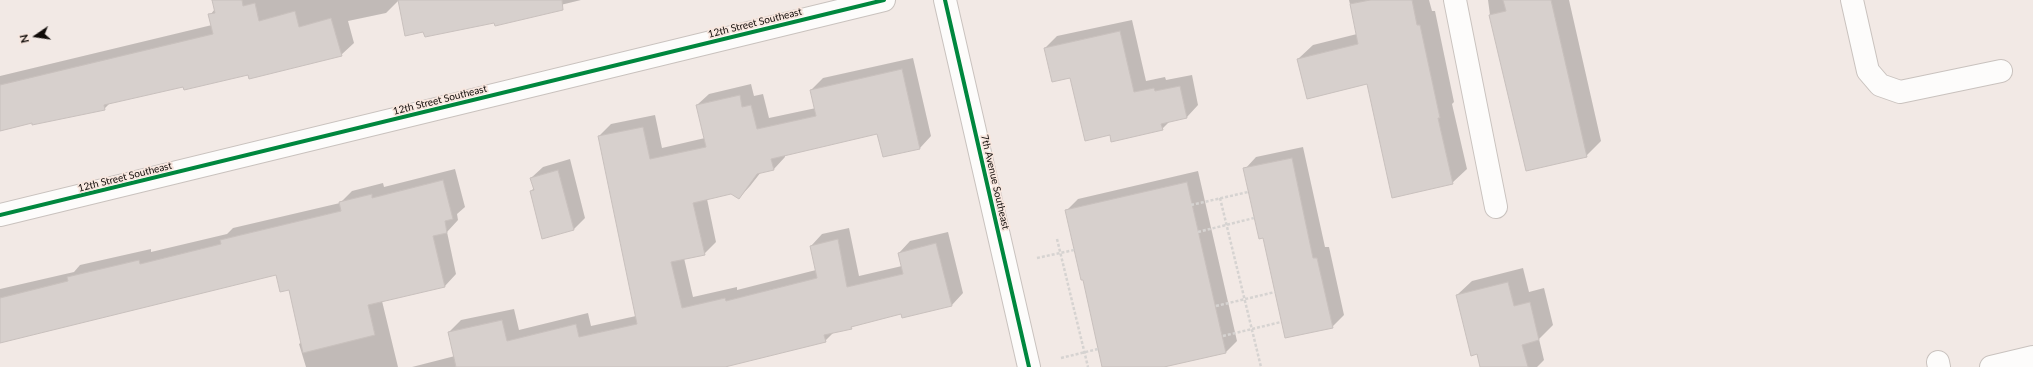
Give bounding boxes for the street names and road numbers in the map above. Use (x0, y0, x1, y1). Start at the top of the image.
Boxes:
street label: 12th Street Southeast (707, 6, 803, 40)
street label: 12th Street Southeast (392, 83, 488, 117)
street label: 7th Avenue Southeast (978, 133, 1012, 231)
street label: 12th Street Southeast (77, 160, 173, 194)

